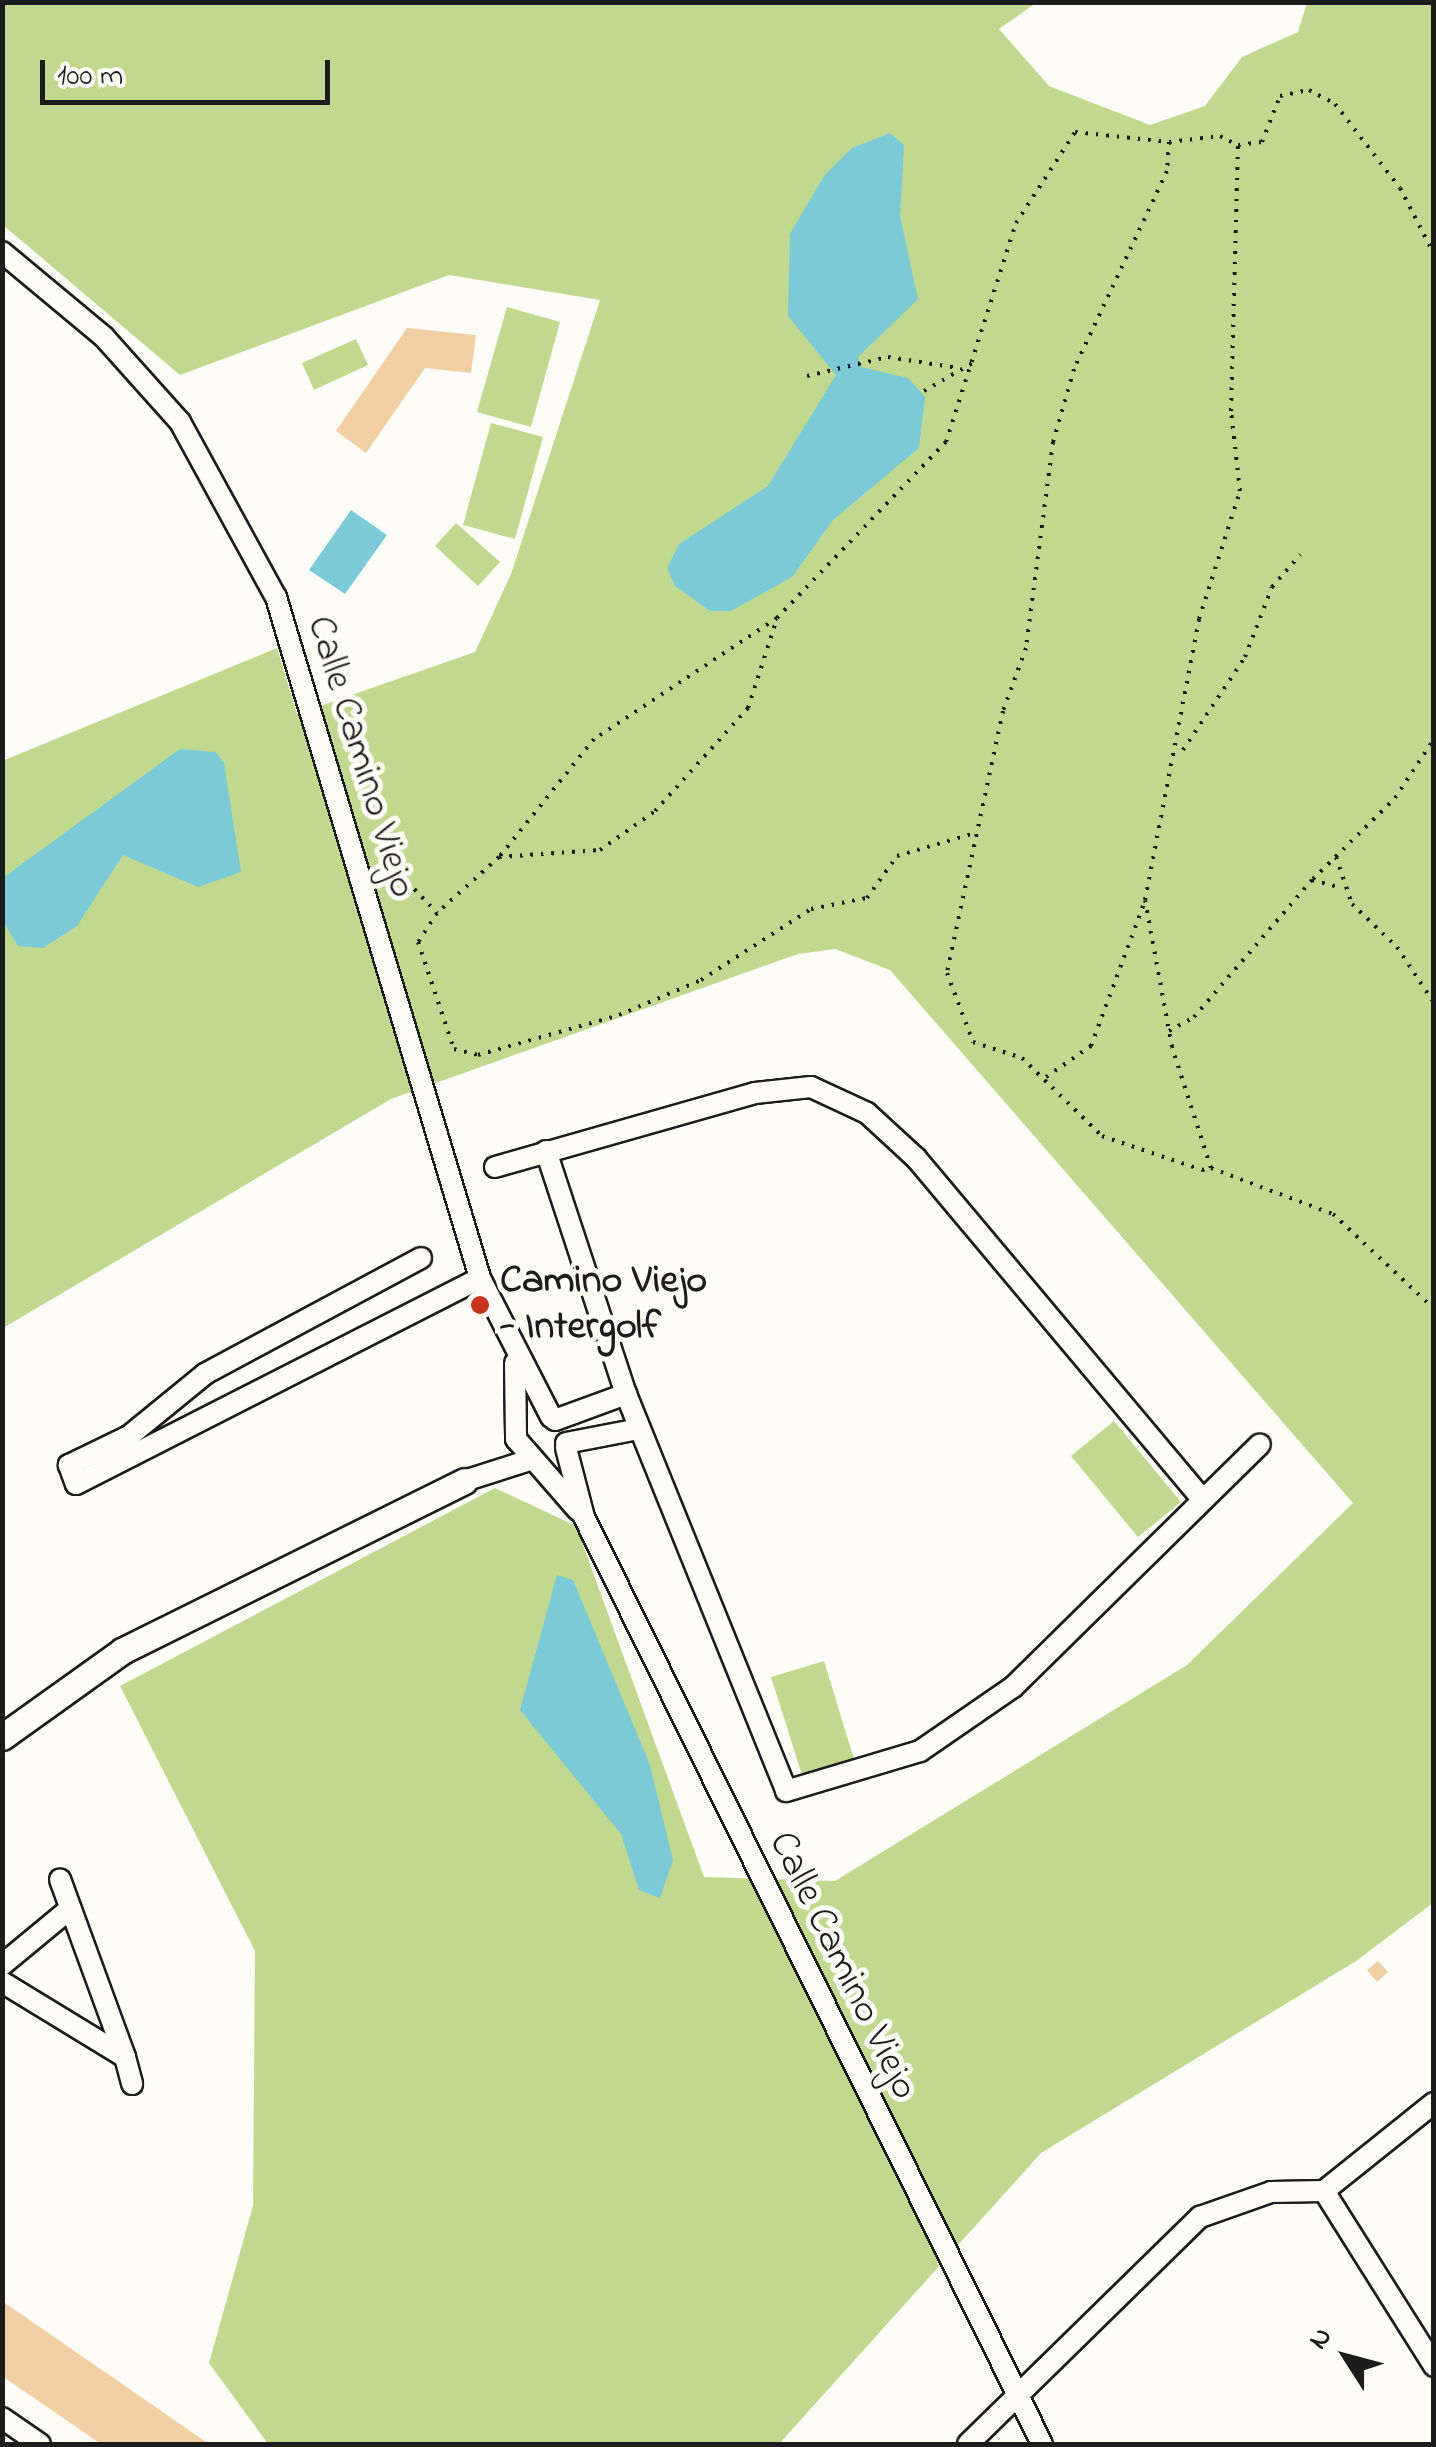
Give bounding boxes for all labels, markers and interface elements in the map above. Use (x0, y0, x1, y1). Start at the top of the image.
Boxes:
scale bar (45, 40, 335, 102)
text: 100 m (57, 55, 123, 99)
street label: Calle Camino Viejo (294, 610, 426, 904)
place label: Camino Viejo - Intergolf (500, 1258, 707, 1352)
marker: Camino Viejo - Intergolf (469, 1294, 491, 1316)
street label: Calle Camino Viejo (756, 1824, 928, 2108)
north arrow (1296, 2307, 1396, 2407)
text: N (1299, 2319, 1343, 2359)

